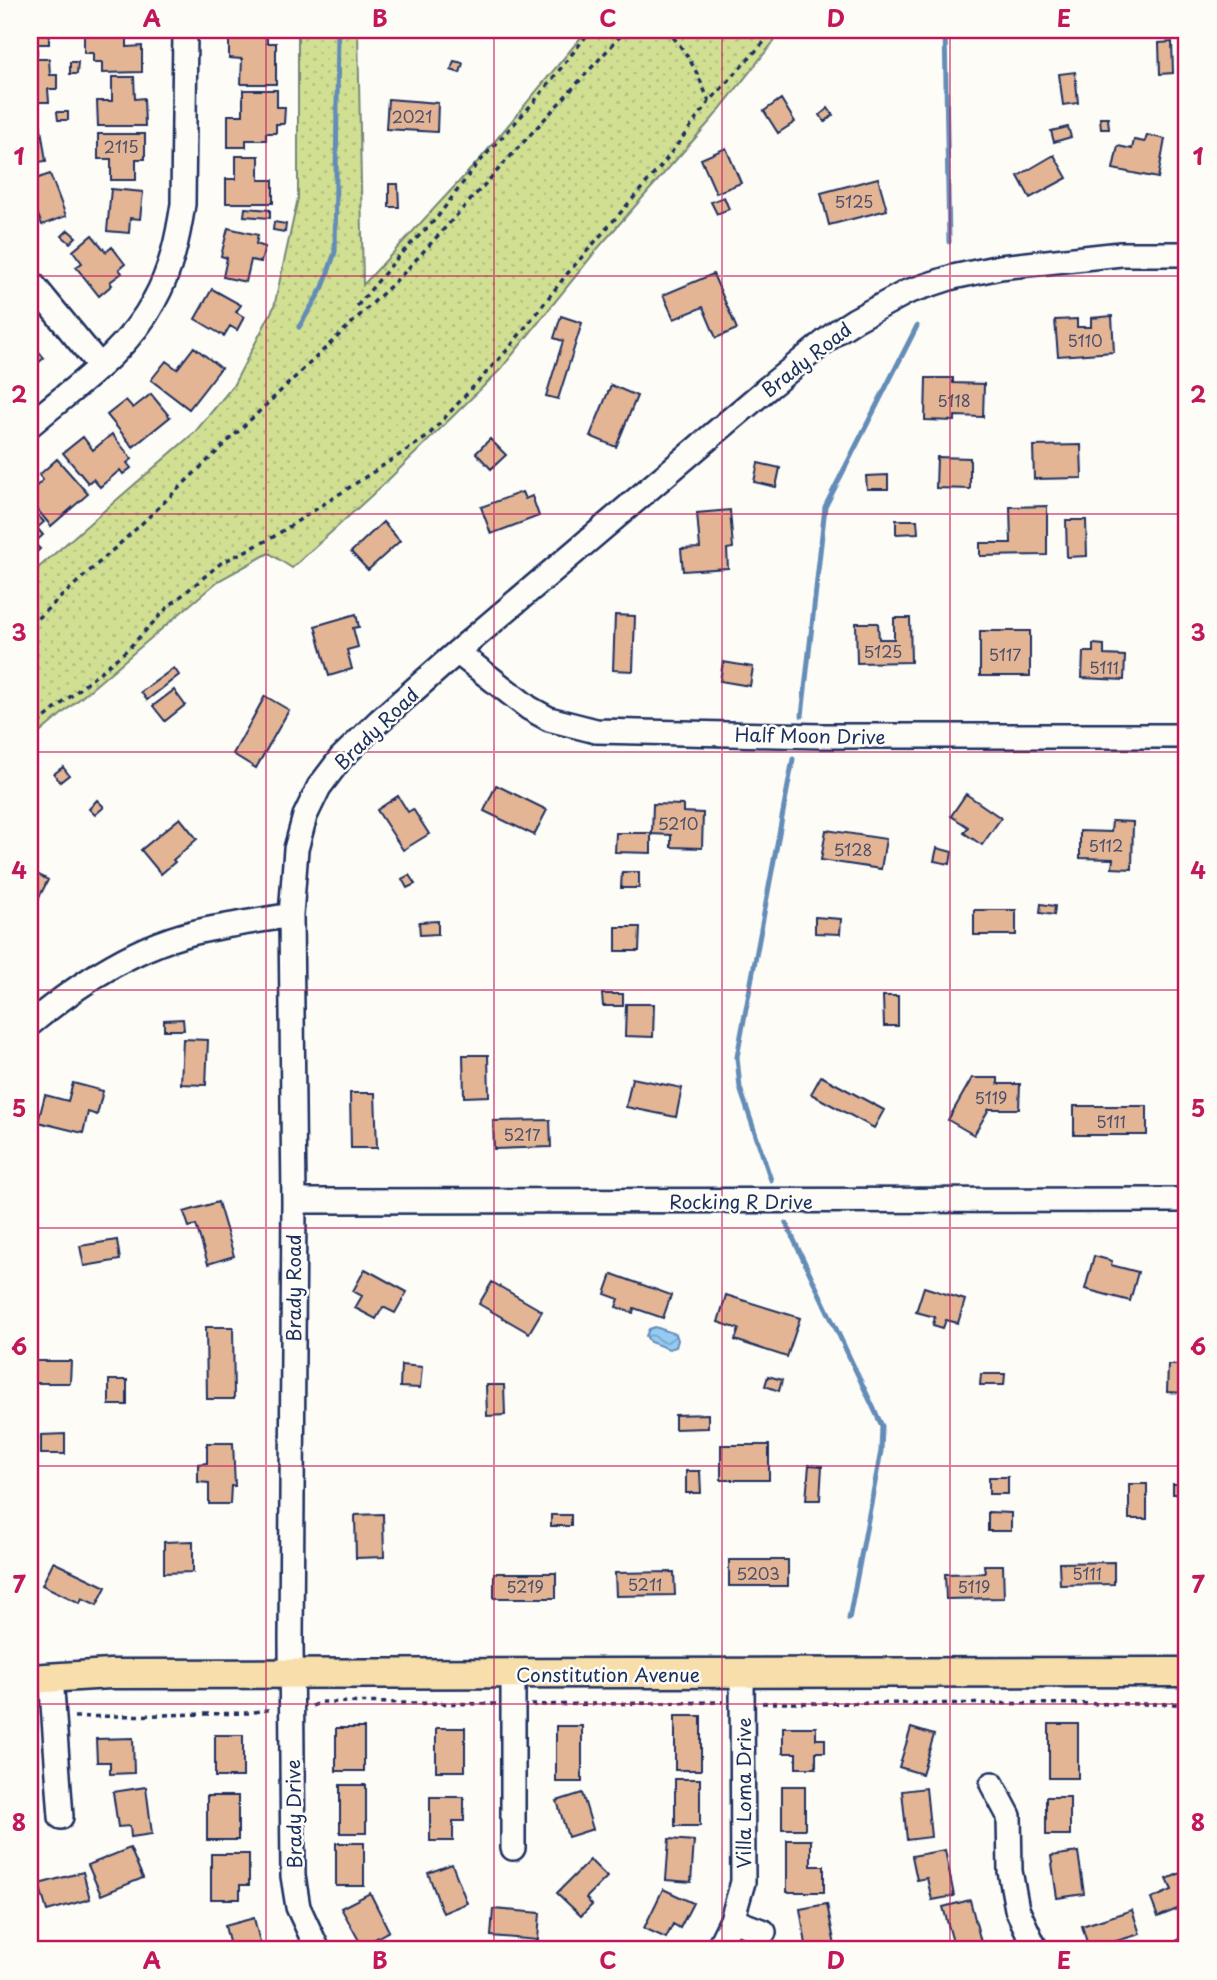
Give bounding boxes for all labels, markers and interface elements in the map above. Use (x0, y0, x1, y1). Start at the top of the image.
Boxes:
text: A (143, 0, 161, 35)
text: B (372, 0, 388, 35)
text: C (599, 0, 617, 35)
text: D (827, 0, 845, 35)
text: E (1057, 0, 1071, 35)
house number: 2021 (392, 104, 432, 128)
house number: 2115 (103, 134, 139, 158)
text: 1 (14, 138, 25, 173)
text: 1 (1193, 138, 1204, 173)
house number: 5125 (835, 189, 873, 213)
street label: Brady Road (755, 315, 857, 403)
house number: 5110 (1067, 328, 1103, 352)
text: 2 (11, 376, 27, 411)
text: 2 (1190, 376, 1206, 411)
house number: 5118 (937, 388, 971, 412)
text: 3 (11, 614, 27, 649)
text: 3 (1190, 614, 1206, 649)
house number: 5125 (864, 639, 902, 663)
house number: 5117 (989, 642, 1021, 666)
house number: 5111 (1089, 655, 1119, 679)
street label: Brady Road (328, 681, 424, 775)
street label: Half Moon Drive (734, 720, 886, 750)
house number: 5210 (658, 811, 698, 835)
house number: 5112 (1089, 833, 1123, 857)
house number: 5128 (833, 837, 873, 861)
text: 4 (11, 852, 27, 887)
text: 4 (1190, 852, 1206, 887)
house number: 5119 (975, 1085, 1007, 1109)
text: 5 (12, 1090, 26, 1125)
text: 5 (1191, 1090, 1205, 1125)
house number: 5111 (1096, 1109, 1126, 1133)
house number: 5217 (504, 1122, 541, 1146)
street label: Rocking R Drive (669, 1187, 813, 1215)
street label: Brady Road (279, 1234, 307, 1342)
text: 6 (11, 1328, 27, 1363)
text: 6 (1190, 1328, 1206, 1363)
house number: 5203 (736, 1561, 780, 1585)
house number: 5111 (1072, 1561, 1102, 1585)
text: 7 (12, 1566, 26, 1601)
text: 7 (1191, 1566, 1205, 1601)
house number: 5211 (628, 1572, 662, 1596)
house number: 5219 (506, 1574, 544, 1598)
house number: 5119 (958, 1574, 990, 1598)
street label: Constitution Avenue (516, 1660, 700, 1688)
street label: Villa Loma Drive (729, 1717, 757, 1869)
street label: Brady Drive (278, 1759, 308, 1869)
text: 8 (12, 1804, 26, 1839)
text: 8 (1191, 1804, 1205, 1839)
text: A (143, 1942, 161, 1977)
text: B (372, 1942, 388, 1977)
text: C (599, 1942, 617, 1977)
text: D (827, 1942, 845, 1977)
text: E (1057, 1942, 1071, 1977)

